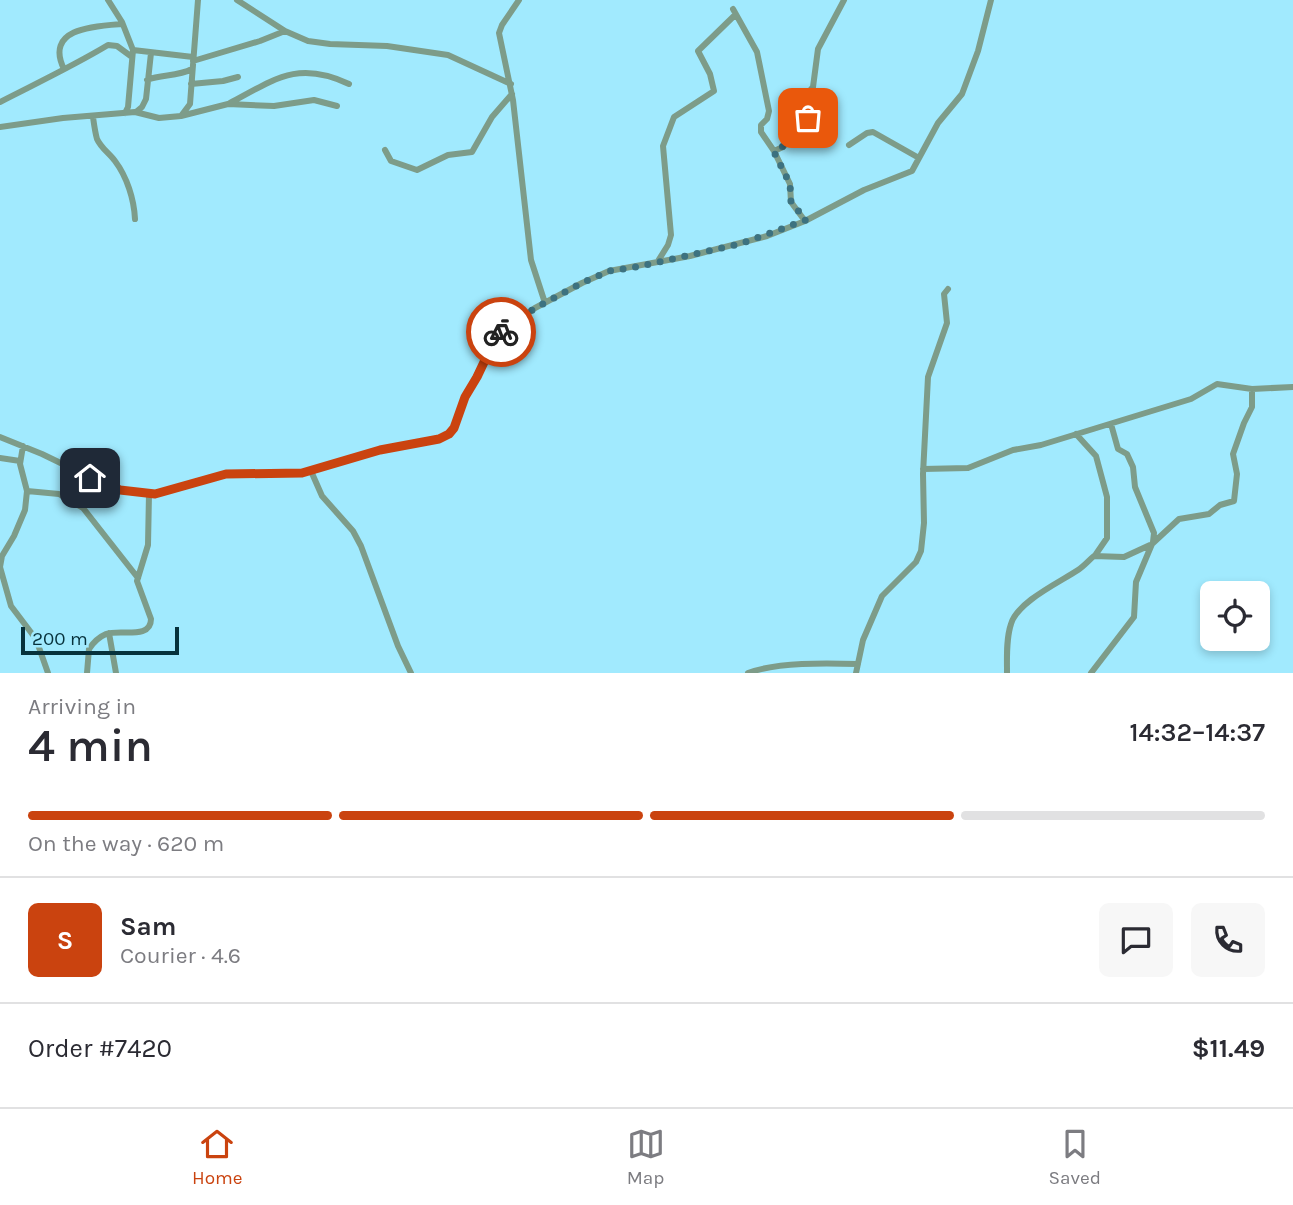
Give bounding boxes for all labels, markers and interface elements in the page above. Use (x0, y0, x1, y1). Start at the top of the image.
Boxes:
pin (778, 88, 838, 148)
icon: bag (789, 99, 827, 137)
courier (466, 297, 536, 367)
icon: bike (482, 313, 520, 351)
pin (60, 448, 120, 508)
icon: home (71, 459, 109, 497)
map controls (1200, 581, 1270, 651)
button: locate (1200, 581, 1270, 651)
scale bar (21, 624, 178, 656)
text: 200 m (32, 628, 88, 650)
text: Arriving in (28, 693, 136, 720)
text: 14:32–14:37 (1129, 717, 1265, 748)
text: 4 min (28, 719, 153, 773)
text: On the way · 620 m (28, 830, 224, 857)
button: chat (1099, 903, 1173, 977)
button: phone (1191, 903, 1265, 977)
text: Sam (120, 911, 176, 942)
text: S (57, 925, 73, 956)
text: Courier · 4.6 (120, 942, 241, 969)
text: Order #7420 (28, 1033, 172, 1064)
text: $11.49 (1192, 1033, 1265, 1064)
tab: Home (192, 1125, 243, 1189)
tab: Map (627, 1125, 665, 1189)
tab: Saved (1049, 1125, 1101, 1189)

